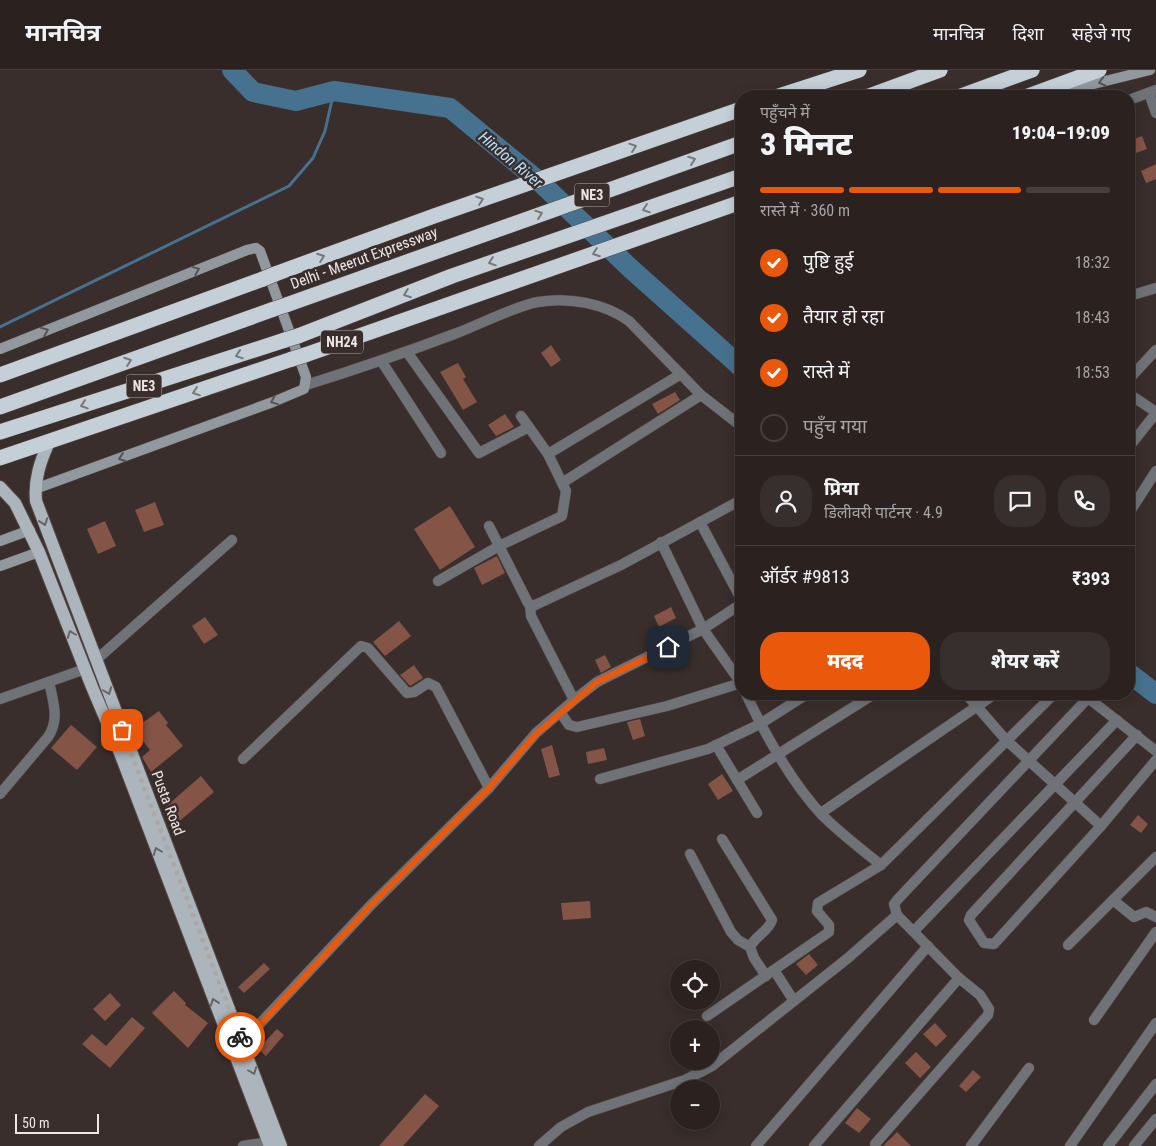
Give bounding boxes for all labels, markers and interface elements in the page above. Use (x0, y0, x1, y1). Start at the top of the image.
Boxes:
text: मानचित्र (25, 19, 101, 47)
text: मानचित्र (933, 23, 985, 44)
text: दिशा (1013, 23, 1044, 44)
text: सहेजे गए (1072, 23, 1131, 44)
one-way arrow (1098, 76, 1107, 87)
text: पहुँचने में (760, 103, 810, 122)
text: 19:04–19:09 (1012, 121, 1110, 144)
text: 3 मिनट (760, 125, 853, 163)
water label: Hindon River (475, 127, 548, 192)
one-way arrow (628, 143, 637, 153)
one-way arrow (687, 156, 696, 166)
road number: NE3 (574, 184, 610, 206)
one-way arrow (475, 196, 483, 206)
text: रास्ते में · 360 m (760, 201, 850, 220)
one-way arrow (642, 203, 650, 213)
one-way arrow (534, 210, 543, 220)
street label: Delhi - Meerut Expressway (288, 223, 440, 293)
one-way arrow (593, 247, 601, 257)
icon: check (760, 249, 788, 277)
text: पुष्टि हुई (803, 250, 854, 273)
one-way arrow (316, 253, 325, 263)
text: 18:32 (1075, 253, 1110, 272)
one-way arrow (488, 257, 497, 267)
one-way arrow (191, 266, 200, 276)
one-way arrow (403, 288, 411, 298)
icon: check (760, 304, 788, 332)
text: तैयार हो रहा (803, 305, 884, 328)
text: 18:43 (1075, 308, 1110, 327)
one-way arrow (40, 327, 49, 337)
road number: NH24 (321, 330, 363, 354)
one-way arrow (235, 349, 243, 359)
one-way arrow (124, 357, 132, 367)
icon: check (760, 359, 788, 387)
text: रास्ते में (803, 360, 850, 383)
text: 18:53 (1075, 363, 1110, 382)
road number: NE3 (126, 374, 162, 398)
one-way arrow (193, 386, 201, 396)
one-way arrow (270, 395, 279, 405)
one-way arrow (80, 399, 89, 409)
text: पहुँच गया (803, 415, 867, 438)
one-way arrow (118, 452, 127, 462)
button: person (760, 475, 812, 527)
button: chat (994, 475, 1046, 527)
button: phone (1058, 475, 1110, 527)
text: प्रिया (824, 477, 859, 500)
text: डिलीवरी पार्टनर · 4.9 (824, 503, 943, 522)
one-way arrow (38, 517, 48, 526)
text: ऑर्डर #9813 (760, 565, 850, 588)
text: ₹393 (1072, 567, 1110, 590)
pin (647, 626, 689, 668)
one-way arrow (67, 631, 77, 639)
button: मदद (760, 632, 930, 690)
button: शेयर करें (940, 632, 1110, 690)
icon: home (654, 633, 682, 661)
one-way arrow (102, 686, 112, 694)
pin (101, 709, 143, 751)
icon: bag (108, 716, 136, 744)
street label: Pusta Road (147, 768, 189, 838)
one-way arrow (153, 847, 163, 855)
map controls (670, 960, 720, 1130)
button: locate (670, 960, 720, 1010)
one-way arrow (210, 999, 220, 1007)
courier (215, 1012, 265, 1062)
button: + (670, 1020, 720, 1070)
icon: bike (226, 1023, 254, 1051)
one-way arrow (247, 1067, 257, 1075)
button: − (670, 1080, 720, 1130)
scale bar (15, 1111, 99, 1134)
text: 50 m (22, 1115, 50, 1131)

